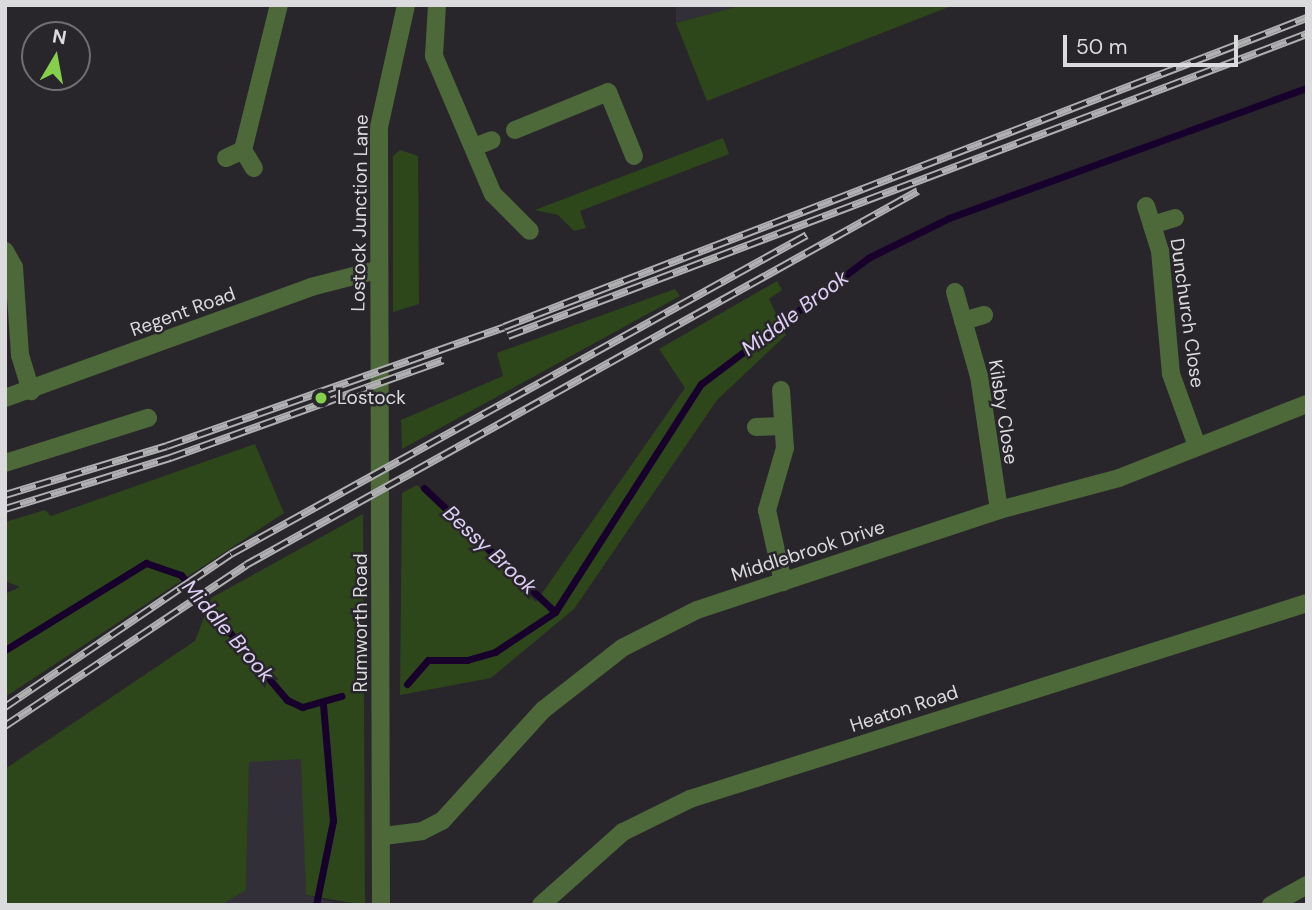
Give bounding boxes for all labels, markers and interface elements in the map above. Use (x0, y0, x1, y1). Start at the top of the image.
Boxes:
north arrow (21, 21, 91, 91)
scale bar (1067, 21, 1242, 65)
text: N (50, 23, 68, 50)
text: 50 m (1076, 33, 1127, 61)
street label: Lostock Junction Lane (347, 114, 373, 312)
street label: Dunchurch Close (1165, 237, 1209, 389)
water label: Middle Brook (737, 265, 853, 361)
street label: Regent Road (127, 282, 239, 342)
street label: Kilsby Close (983, 358, 1023, 466)
place label: Lostock (337, 387, 406, 409)
marker: Lostock (311, 388, 331, 408)
water label: Bessy Brook (438, 500, 542, 600)
street label: Middlebrook Drive (728, 515, 888, 587)
street label: Rumworth Road (350, 553, 372, 693)
water label: Middle Brook (177, 575, 279, 687)
street label: Heaton Road (847, 681, 961, 737)

